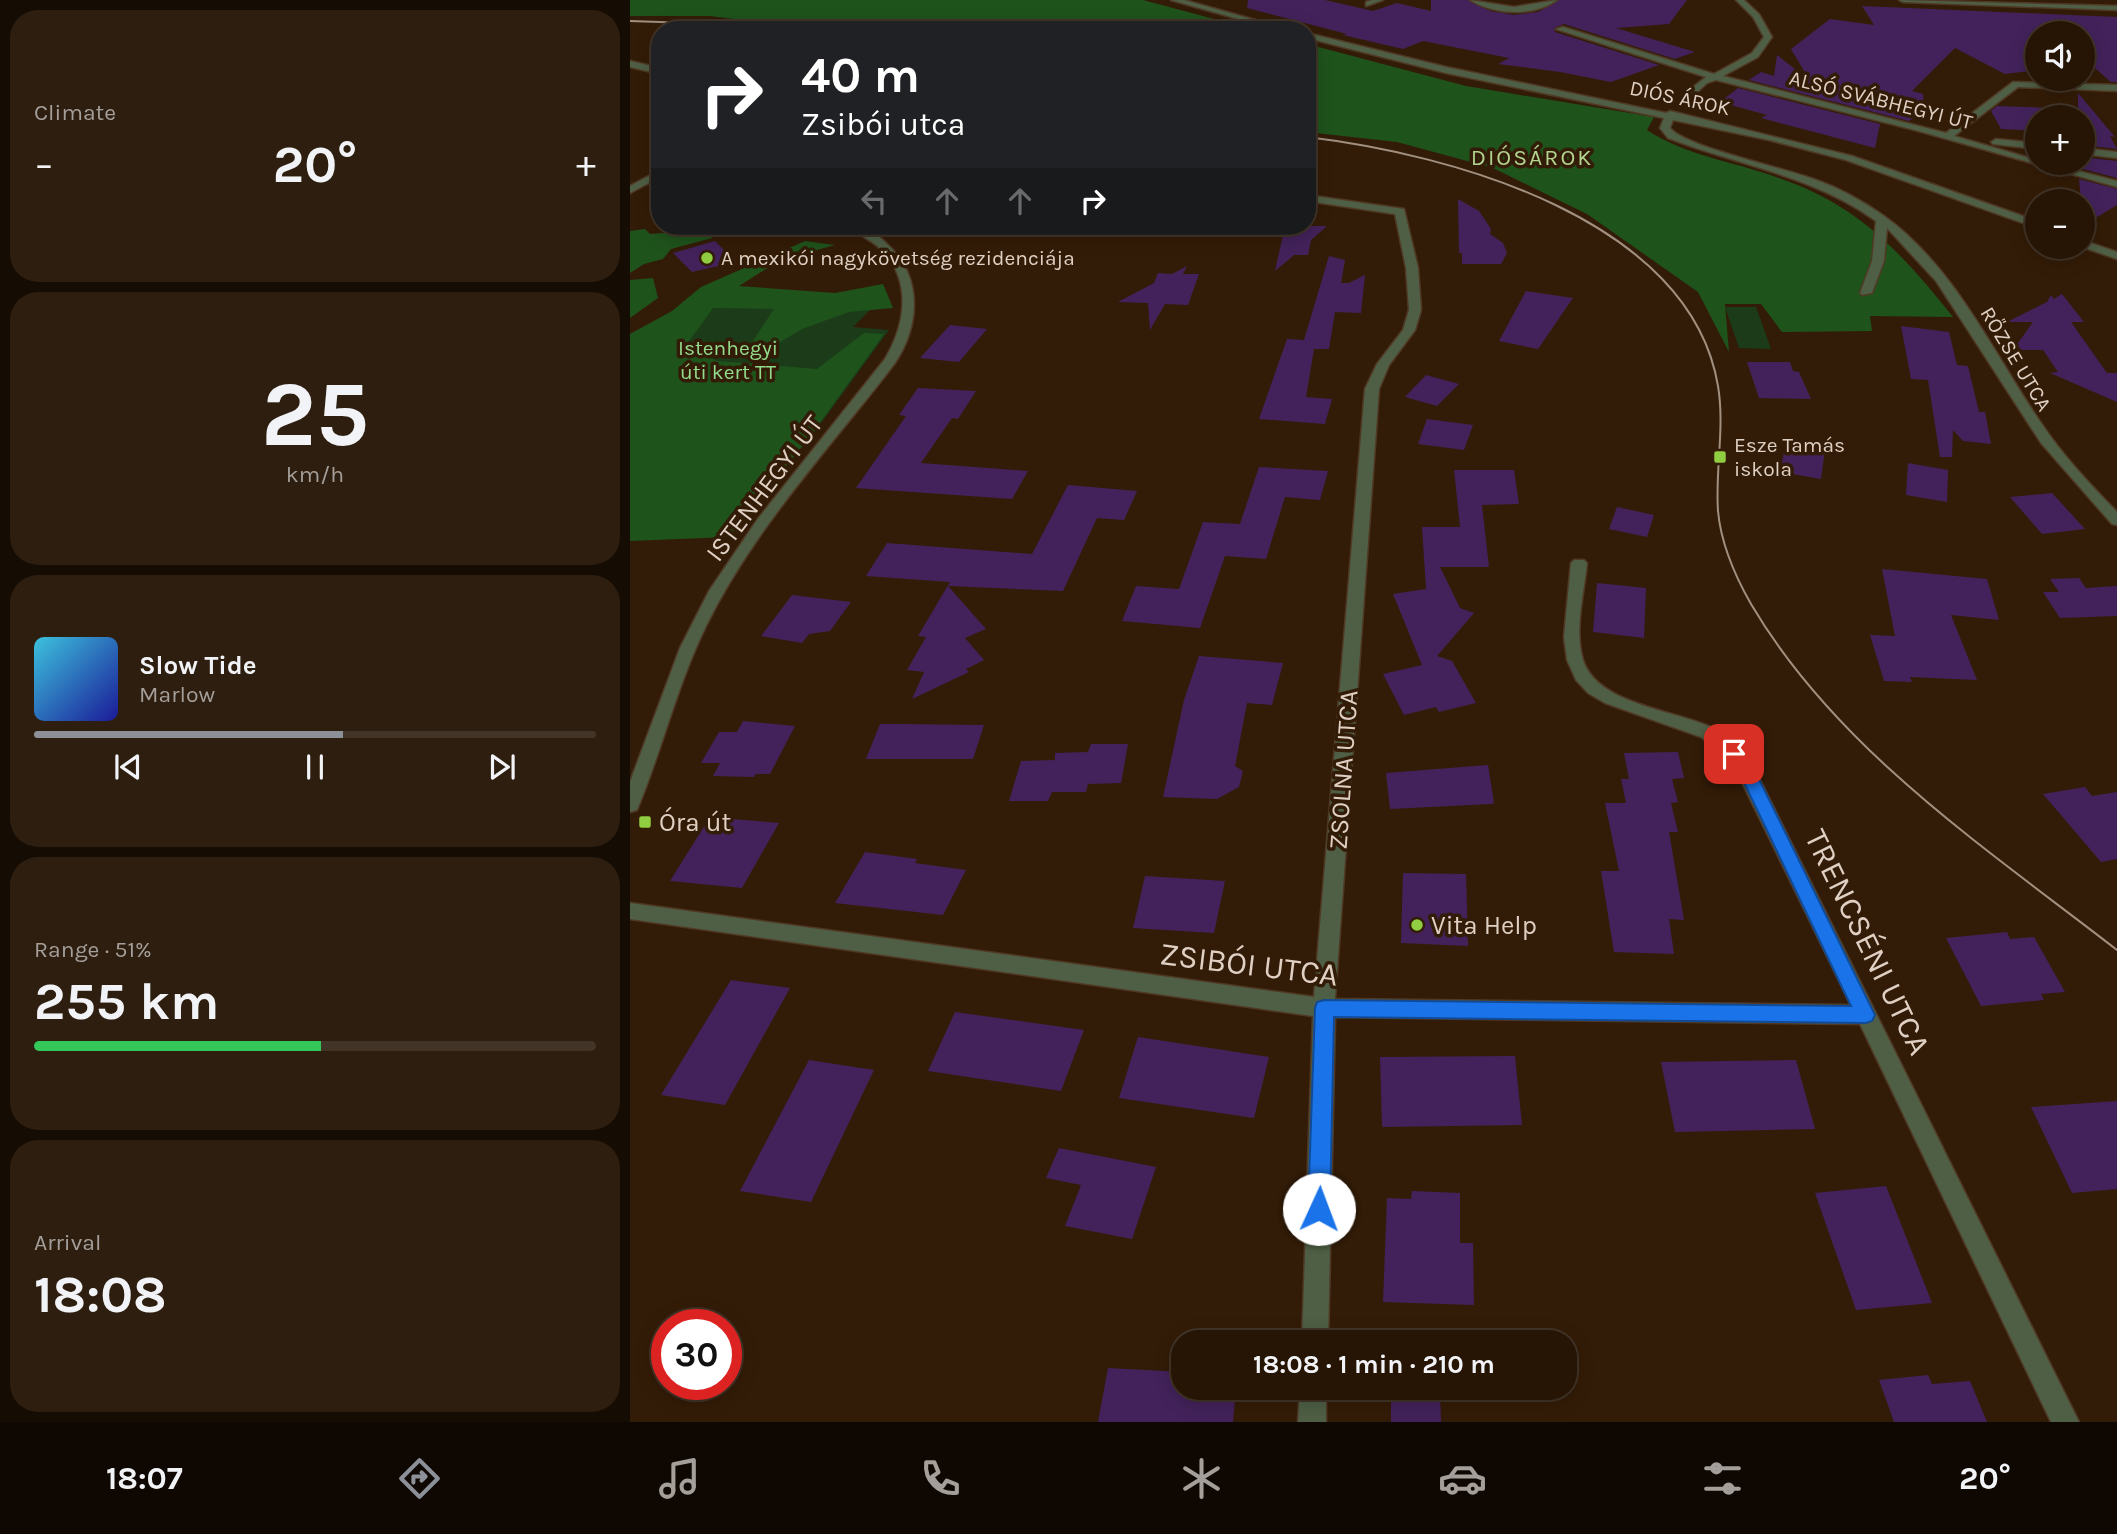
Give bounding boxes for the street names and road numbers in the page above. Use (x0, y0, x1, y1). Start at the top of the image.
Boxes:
street label: ALSÓ SVÁBHEGYI ÚT (1787, 66, 1976, 135)
street label: DIÓS ÁROK (1628, 76, 1733, 120)
street label: RŐZSE UTCA (1975, 302, 2057, 416)
street label: ISTENHEGYI ÚT (699, 409, 829, 567)
street label: ZSOLNA UTCA (1322, 689, 1365, 851)
street label: TRENCSÉNI UTCA (1797, 823, 1940, 1061)
street label: ZSIBÓI UTCA (1158, 933, 1340, 994)

